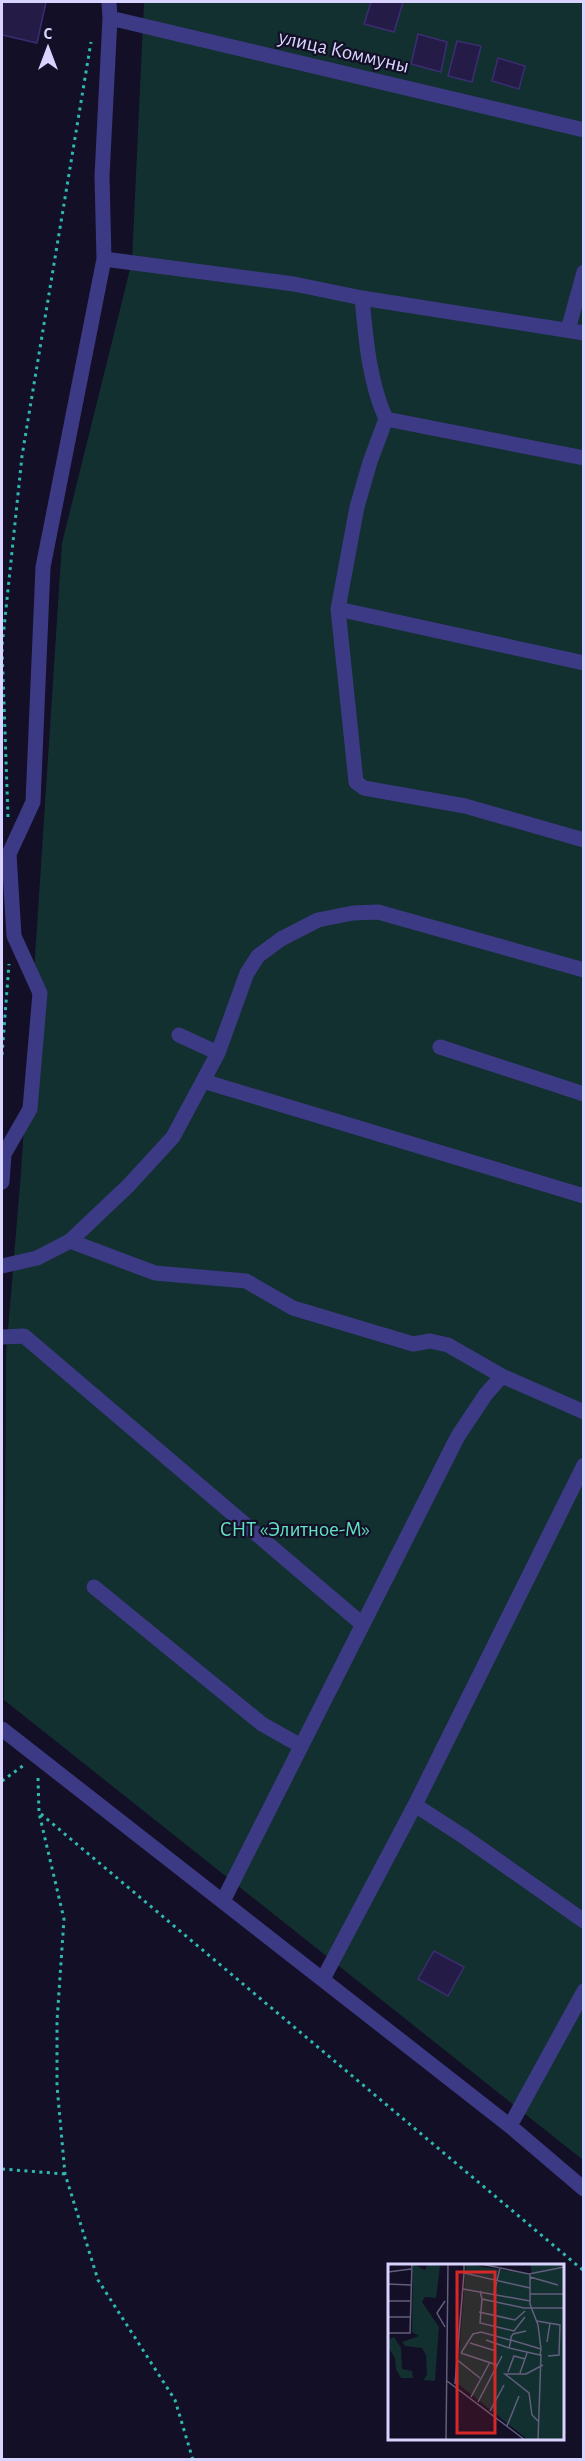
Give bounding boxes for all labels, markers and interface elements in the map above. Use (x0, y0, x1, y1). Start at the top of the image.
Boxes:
north arrow (18, 18, 78, 78)
text: С (44, 26, 53, 42)
street label: улица Коммуны (276, 26, 411, 77)
park label: СНТ «Элитное-М» (220, 1519, 370, 1540)
inset map (388, 2264, 564, 2440)

